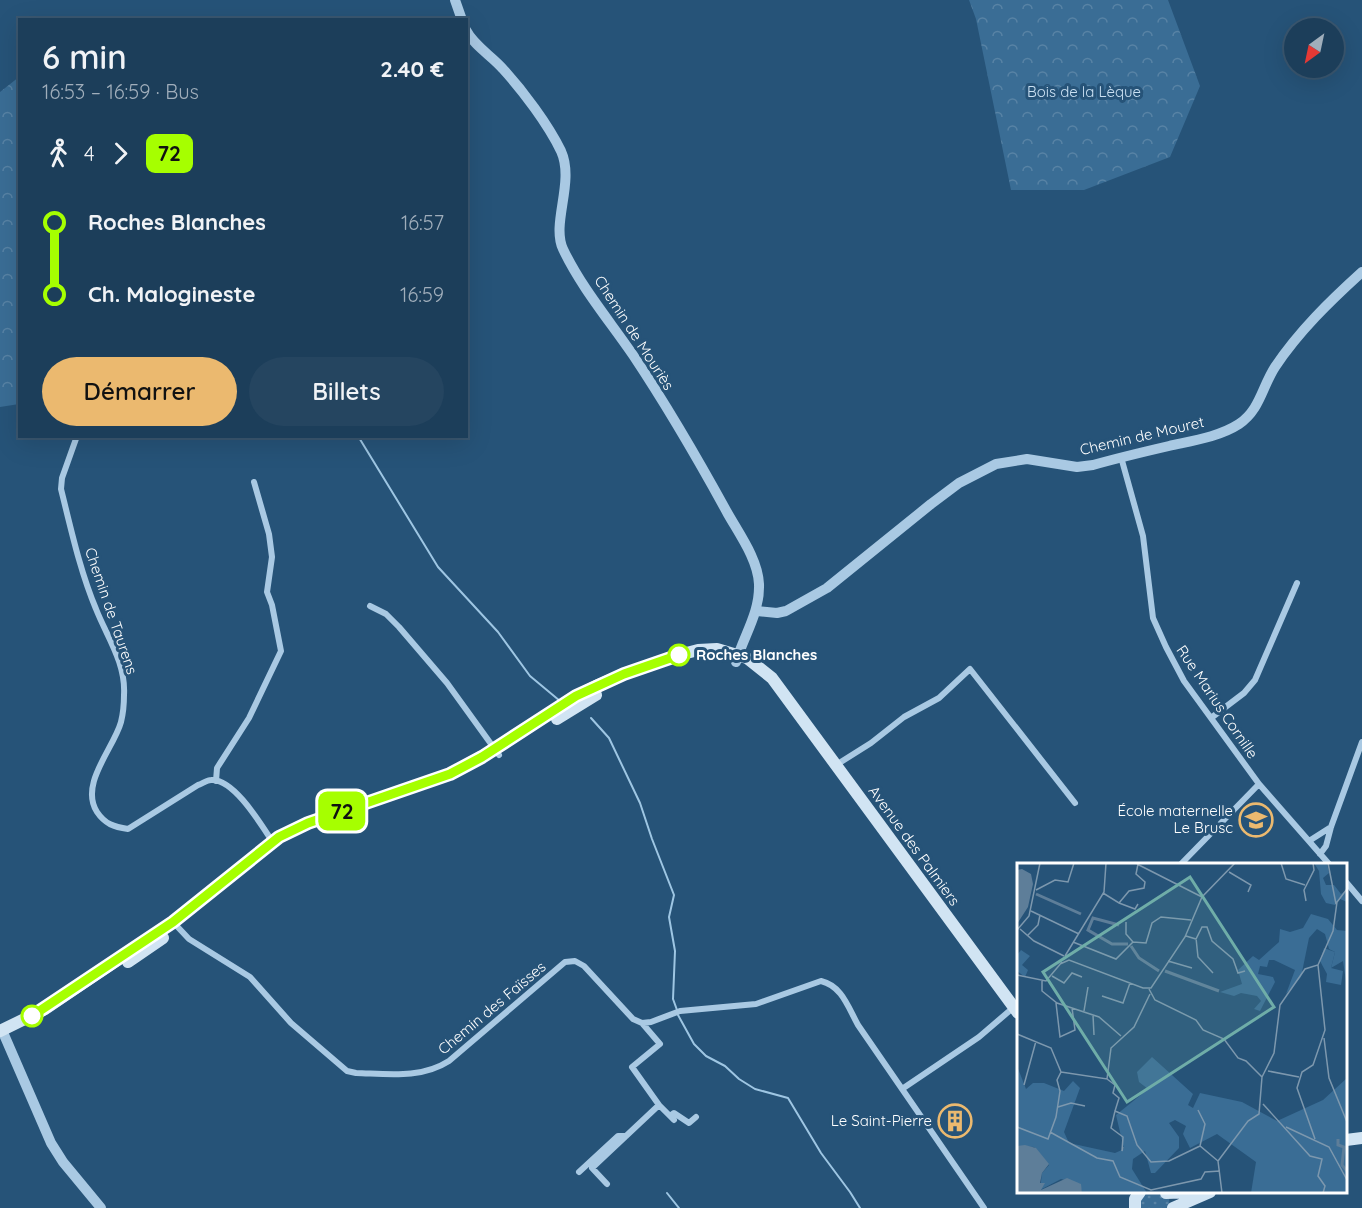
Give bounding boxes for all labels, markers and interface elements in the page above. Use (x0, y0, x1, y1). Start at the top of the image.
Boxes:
north arrow (1284, 18, 1344, 78)
map controls (1284, 18, 1344, 78)
text: 6 min (42, 36, 127, 77)
text: 2.40 € (380, 55, 444, 83)
text: 16:53 – 16:59 · Bus (42, 79, 199, 104)
park label: Bois de la Lèque (1027, 82, 1141, 101)
icon: walk (42, 137, 75, 170)
icon: forward (104, 137, 137, 170)
text: 72 (158, 140, 181, 166)
text: 4 (84, 141, 95, 166)
text: Roches Blanches (88, 208, 266, 236)
text: 16:57 (401, 210, 444, 235)
street label: Chemin de Mouriès (590, 272, 678, 394)
text: Ch. Malogineste (88, 280, 255, 308)
text: 16:59 (400, 282, 444, 307)
button: Démarrer (42, 357, 237, 426)
button: Billets (249, 357, 444, 426)
street label: Chemin de Mouret (1078, 412, 1206, 459)
street label: Chemin de Taurens (81, 545, 142, 677)
street label: Rue Marius Cornille (1172, 641, 1262, 762)
marker: Roches Blanches (668, 644, 690, 666)
place label: Roches Blanches (696, 645, 817, 664)
street label: Avenue des Palmiers (864, 782, 964, 909)
line badge: 72 (315, 792, 369, 830)
text: 72 (330, 798, 354, 824)
place label: École maternelle Le Brusc (1117, 801, 1233, 837)
school or university icon: École maternelle Le Brusc (1238, 802, 1274, 838)
inset map (1017, 863, 1347, 1193)
street label: Chemin des Faïsses (434, 957, 550, 1058)
unlabelled marker (21, 1005, 43, 1027)
building icon: Le Saint-Pierre (937, 1103, 973, 1139)
place label: Le Saint-Pierre (831, 1111, 932, 1130)

